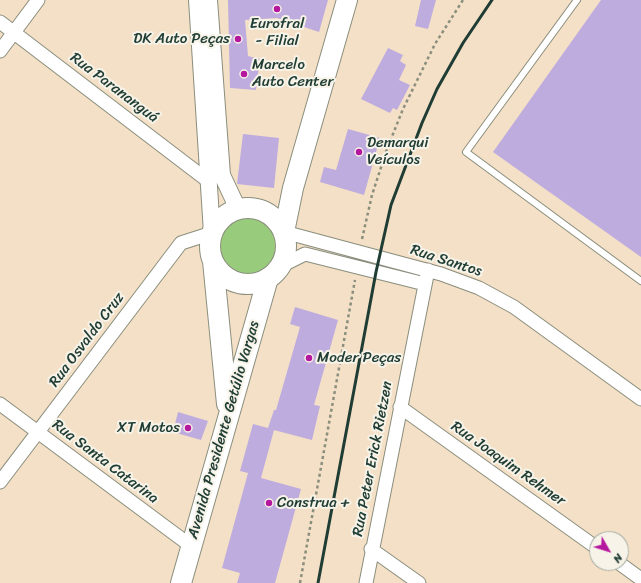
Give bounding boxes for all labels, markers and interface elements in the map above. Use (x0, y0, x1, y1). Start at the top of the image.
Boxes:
marker: Eurofral - Filial (272, 4, 282, 14)
place label: Eurofral - Filial (250, 15, 304, 50)
place label: DK Auto Peças (133, 30, 230, 48)
marker: DK Auto Peças (233, 34, 243, 44)
street label: Rua Parananguá (66, 49, 162, 127)
place label: Marcelo Auto Center (252, 56, 334, 91)
marker: Marcelo Auto Center (239, 69, 249, 79)
place label: Demarqui Veículos (367, 134, 428, 169)
marker: Demarqui Veículos (354, 147, 364, 157)
street label: Rua Santos (408, 241, 484, 281)
street label: Rua Osvaldo Cruz (45, 289, 129, 391)
street label: Avenida Presidente Getúlio Vargas (184, 319, 264, 541)
place label: Moder Peças (317, 349, 401, 367)
marker: Moder Peças (304, 353, 314, 363)
street label: Rua Peter Erick Rietzen (349, 380, 397, 538)
street label: Rua Santa Catarina (48, 416, 162, 508)
street label: Rua Joaquim Rehmer (447, 418, 569, 510)
place label: XT Motos (117, 419, 180, 437)
marker: XT Motos (183, 423, 193, 433)
place label: Construa + (277, 494, 350, 512)
marker: Construa + (264, 498, 274, 508)
north arrow (589, 531, 629, 571)
text: N (608, 549, 628, 567)

